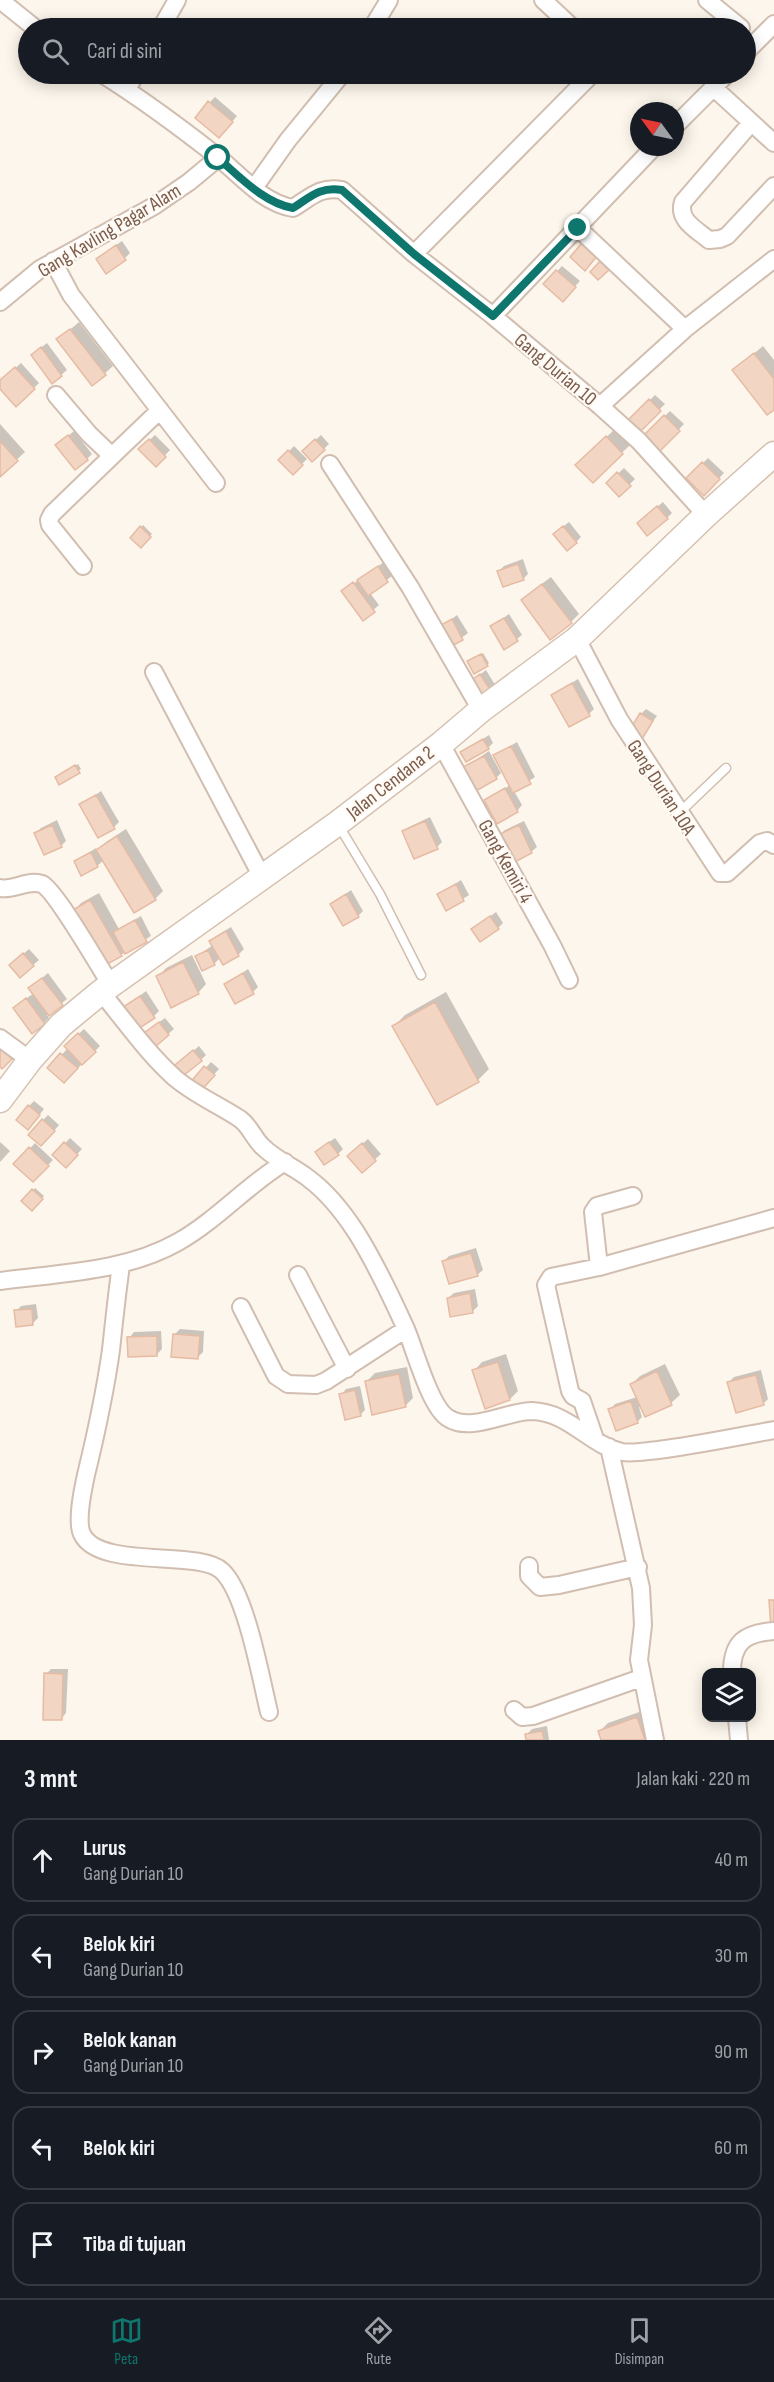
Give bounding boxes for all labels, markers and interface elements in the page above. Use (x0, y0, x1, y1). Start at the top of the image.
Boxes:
search box (18, 18, 756, 84)
icon: search (39, 35, 72, 68)
text: Cari di sini (87, 38, 162, 65)
north arrow (630, 102, 684, 156)
route start (204, 144, 230, 170)
street label: Gang Kavling Pagar Alam (34, 179, 185, 283)
route end (564, 214, 590, 240)
street label: Gang Durian 10 (509, 328, 601, 411)
street label: Gang Durian 10A (621, 735, 701, 840)
street label: Jalan Cendana 2 (341, 741, 439, 825)
street label: Gang Kemiri 4 (472, 816, 538, 907)
map controls (702, 1668, 756, 1722)
button: layers (702, 1668, 756, 1722)
text: 3 mnt (24, 1764, 77, 1795)
text: Jalan kaki · 220 m (637, 1767, 750, 1791)
text: Lurus (83, 1835, 126, 1862)
icon: ahead (26, 1844, 59, 1877)
text: 40 m (715, 1848, 748, 1872)
text: Gang Durian 10 (83, 1862, 183, 1886)
text: Belok kiri (83, 1931, 155, 1958)
icon: left (26, 1940, 59, 1973)
text: 30 m (715, 1944, 748, 1968)
text: Gang Durian 10 (83, 1958, 183, 1982)
text: Belok kanan (83, 2027, 176, 2054)
icon: right (26, 2036, 59, 2069)
text: 90 m (714, 2040, 748, 2064)
text: Gang Durian 10 (83, 2054, 183, 2078)
icon: left (26, 2132, 59, 2165)
text: Belok kiri (83, 2135, 155, 2162)
text: 60 m (714, 2136, 748, 2160)
icon: arrive (26, 2228, 59, 2261)
text: Tiba di tujuan (83, 2231, 186, 2258)
tab: Peta (110, 2314, 143, 2369)
tab: Rute (362, 2314, 395, 2369)
tab: Disimpan (615, 2314, 664, 2369)

